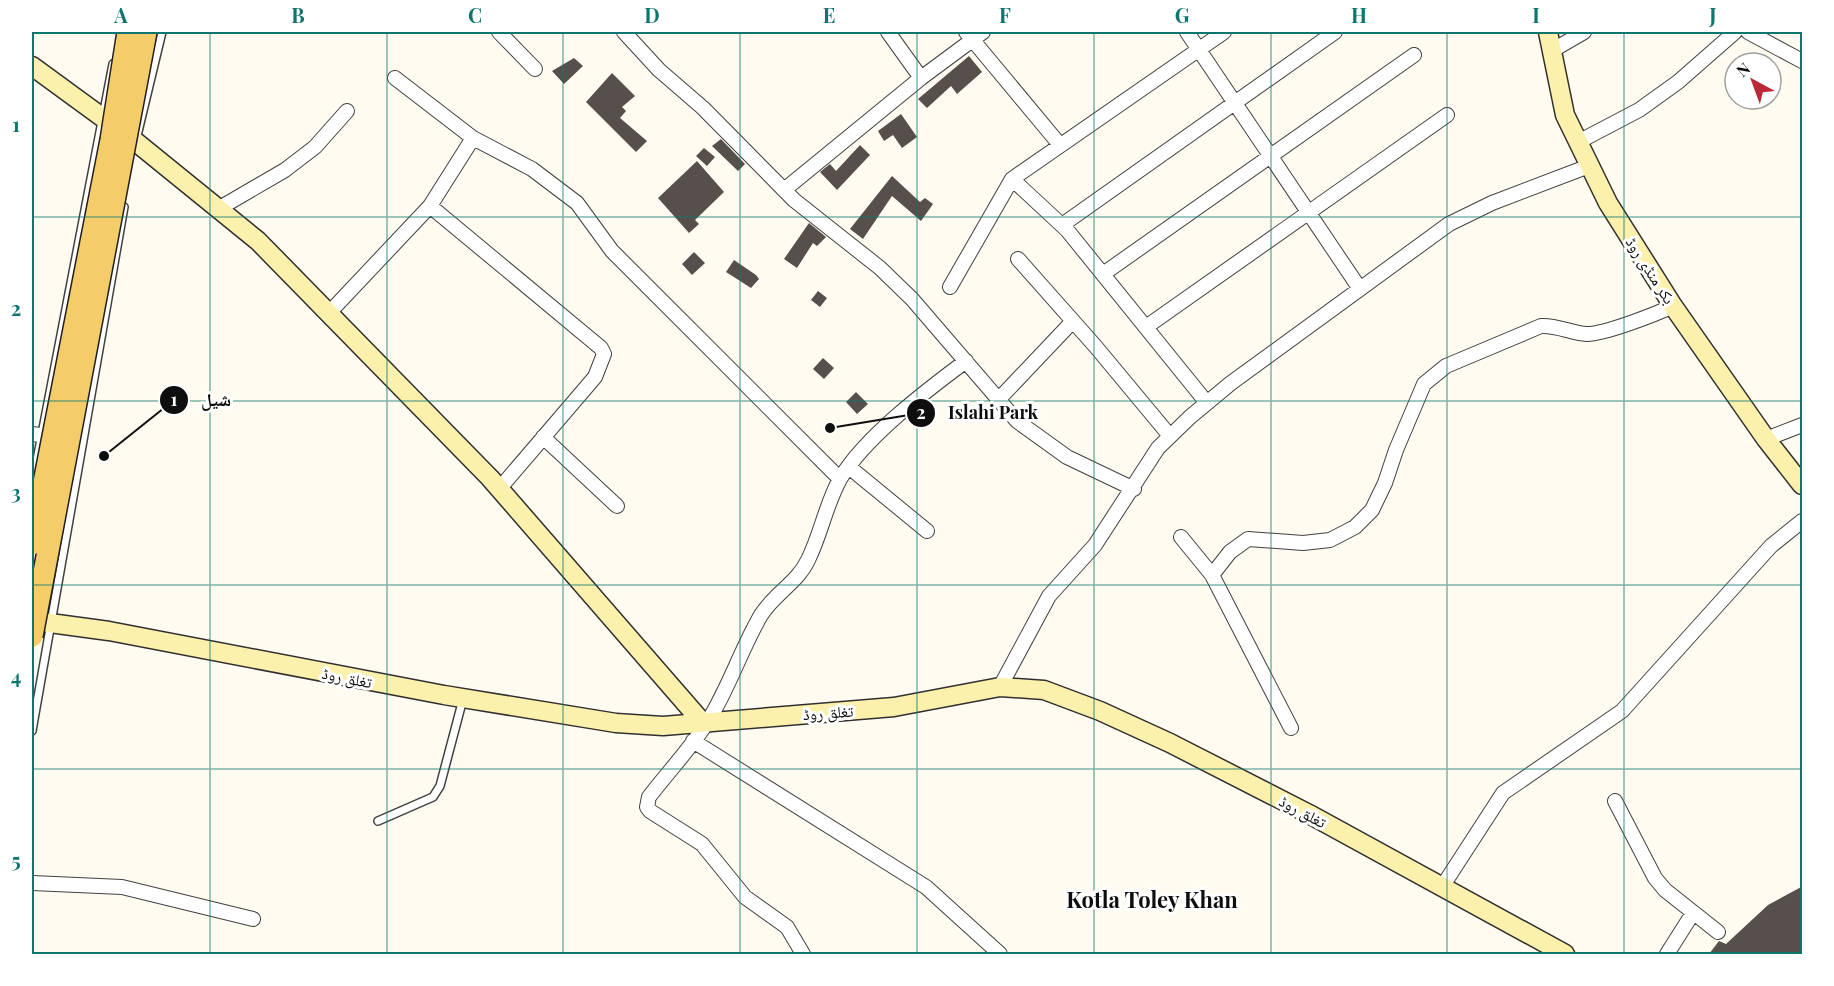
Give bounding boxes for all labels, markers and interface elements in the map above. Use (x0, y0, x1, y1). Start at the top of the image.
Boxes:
text: A (113, 1, 128, 28)
text: B (291, 1, 305, 28)
text: C (468, 1, 482, 28)
text: D (644, 1, 660, 28)
text: E (823, 1, 835, 28)
text: F (999, 1, 1011, 28)
text: G (1175, 1, 1190, 28)
text: H (1351, 1, 1367, 28)
text: I (1532, 1, 1540, 28)
text: J (1708, 1, 1717, 28)
north arrow (1723, 51, 1783, 111)
text: N (1732, 57, 1754, 81)
text: 1 (12, 110, 20, 137)
street label: بکر منڈی روڈ (1621, 232, 1680, 308)
text: 2 (11, 294, 21, 321)
callout: شیل (159, 382, 243, 418)
text: 1 (171, 387, 178, 411)
text: شیل (201, 387, 231, 411)
callout: Islahi Park (906, 395, 1050, 431)
text: 2 (916, 400, 926, 424)
text: Islahi Park (948, 400, 1038, 424)
text: 3 (11, 478, 21, 505)
text: 4 (11, 662, 21, 689)
street label: تغلق روڈ (320, 662, 374, 693)
street label: تغلق روڈ (802, 700, 854, 725)
street label: تغلق روڈ (1275, 790, 1331, 833)
text: 5 (11, 846, 21, 873)
district label: Kotla Toley Khan (1066, 884, 1238, 914)

